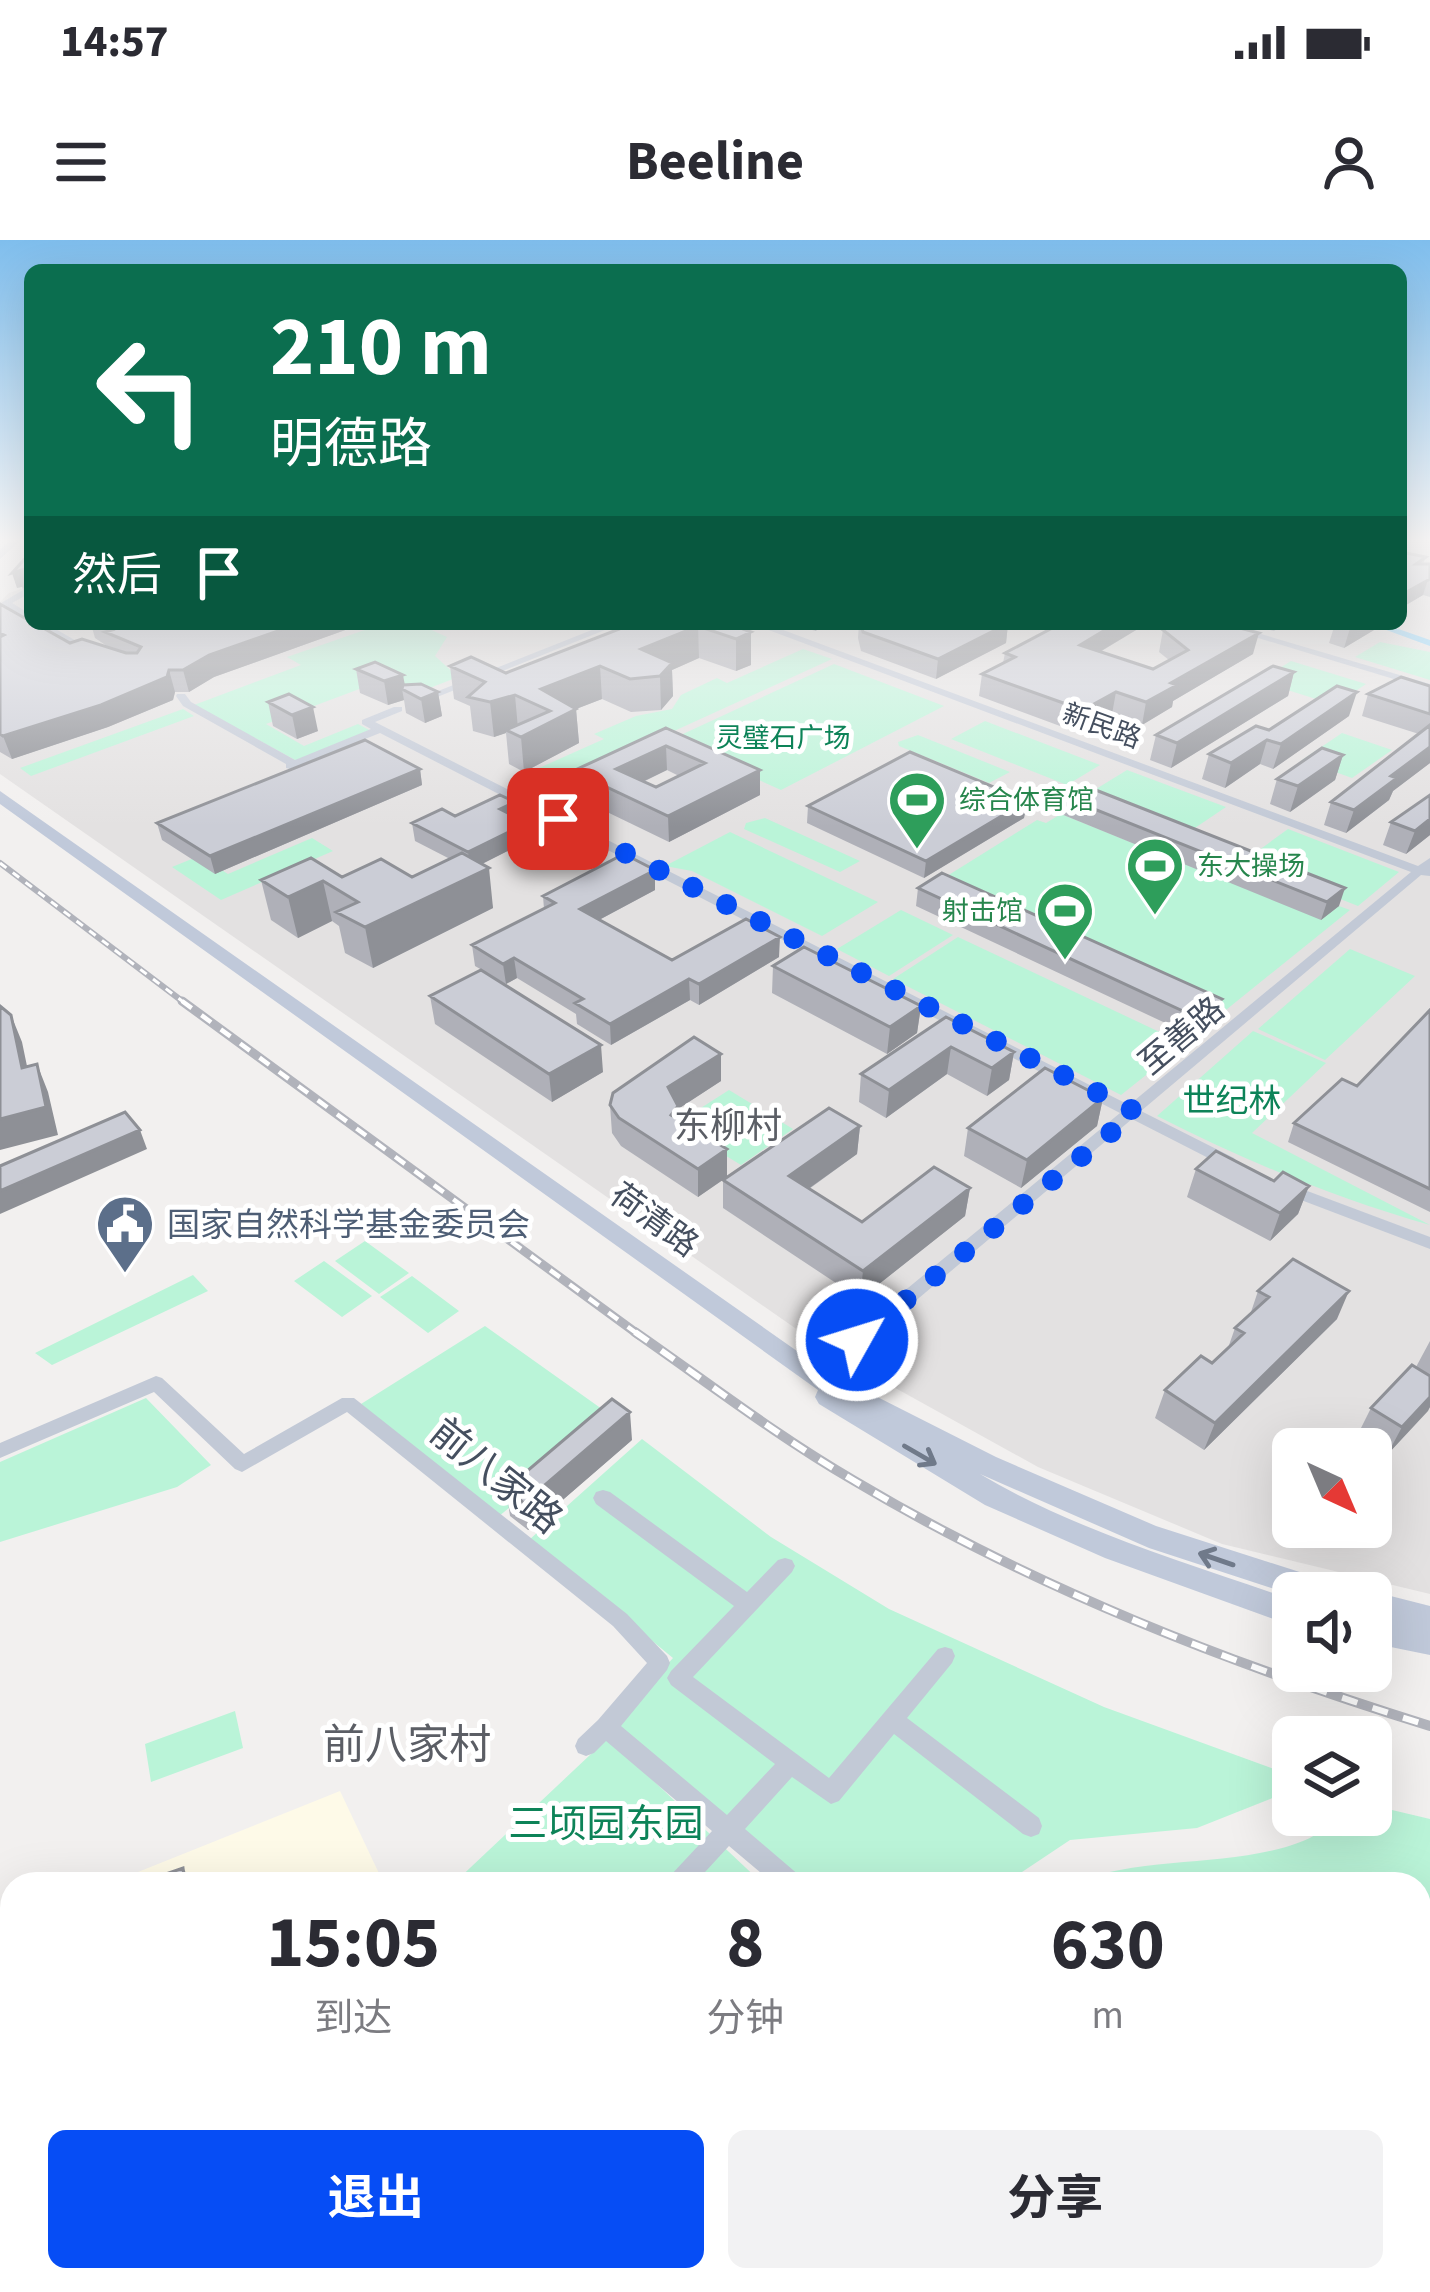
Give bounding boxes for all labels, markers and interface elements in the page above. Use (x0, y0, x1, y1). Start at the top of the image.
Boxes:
text: 14:57 (60, 10, 169, 74)
text: Beeline (626, 124, 804, 201)
icon: menu (48, 129, 114, 195)
icon: person (1316, 129, 1382, 195)
text: 210 m (270, 288, 492, 408)
icon: left (72, 312, 228, 468)
text: 明德路 (270, 407, 432, 484)
icon: arrive (186, 540, 252, 606)
text: 然后 (72, 544, 162, 608)
street label: 新民路 (1057, 694, 1147, 759)
park label: 灵璧石广场 (716, 719, 851, 758)
pin (507, 768, 609, 870)
sports icon: 综合体育馆 (886, 769, 948, 851)
place label: 综合体育馆 (959, 781, 1094, 820)
icon: arrive (525, 786, 591, 852)
sports icon: 东大操场 (1124, 835, 1186, 917)
place label: 东大操场 (1197, 847, 1305, 886)
sports icon: 射击馆 (1034, 880, 1096, 962)
place label: 射击馆 (942, 892, 1023, 931)
street label: 至善路 (1129, 986, 1235, 1086)
park label: 世纪林 (1183, 1078, 1282, 1125)
district label: 东柳村 (674, 1101, 782, 1152)
street label: 荷清路 (600, 1172, 708, 1268)
public building icon: 国家自然科学基金委员会 (94, 1193, 156, 1275)
place label: 国家自然科学基金委员会 (167, 1202, 530, 1249)
position arrow (794, 1277, 920, 1403)
street label: 前八家路 (417, 1406, 574, 1547)
north arrow (1272, 1428, 1392, 1548)
map controls (1272, 1428, 1392, 1836)
one-way arrow (902, 1444, 937, 1467)
one-way arrow (1198, 1546, 1236, 1568)
button: sound (1272, 1572, 1392, 1692)
district label: 前八家村 (323, 1716, 491, 1776)
button: layers (1272, 1716, 1392, 1836)
park label: 三顷园东园 (508, 1797, 704, 1853)
text: 15:05 (266, 1892, 440, 1995)
text: 8 (726, 1892, 764, 1995)
text: 630 (1051, 1894, 1165, 1997)
text: m (1091, 1988, 1124, 2044)
text: 到达 (314, 1991, 392, 2047)
text: 分钟 (706, 1991, 784, 2047)
button: 退出 (48, 2130, 704, 2268)
button: 分享 (728, 2130, 1383, 2268)

